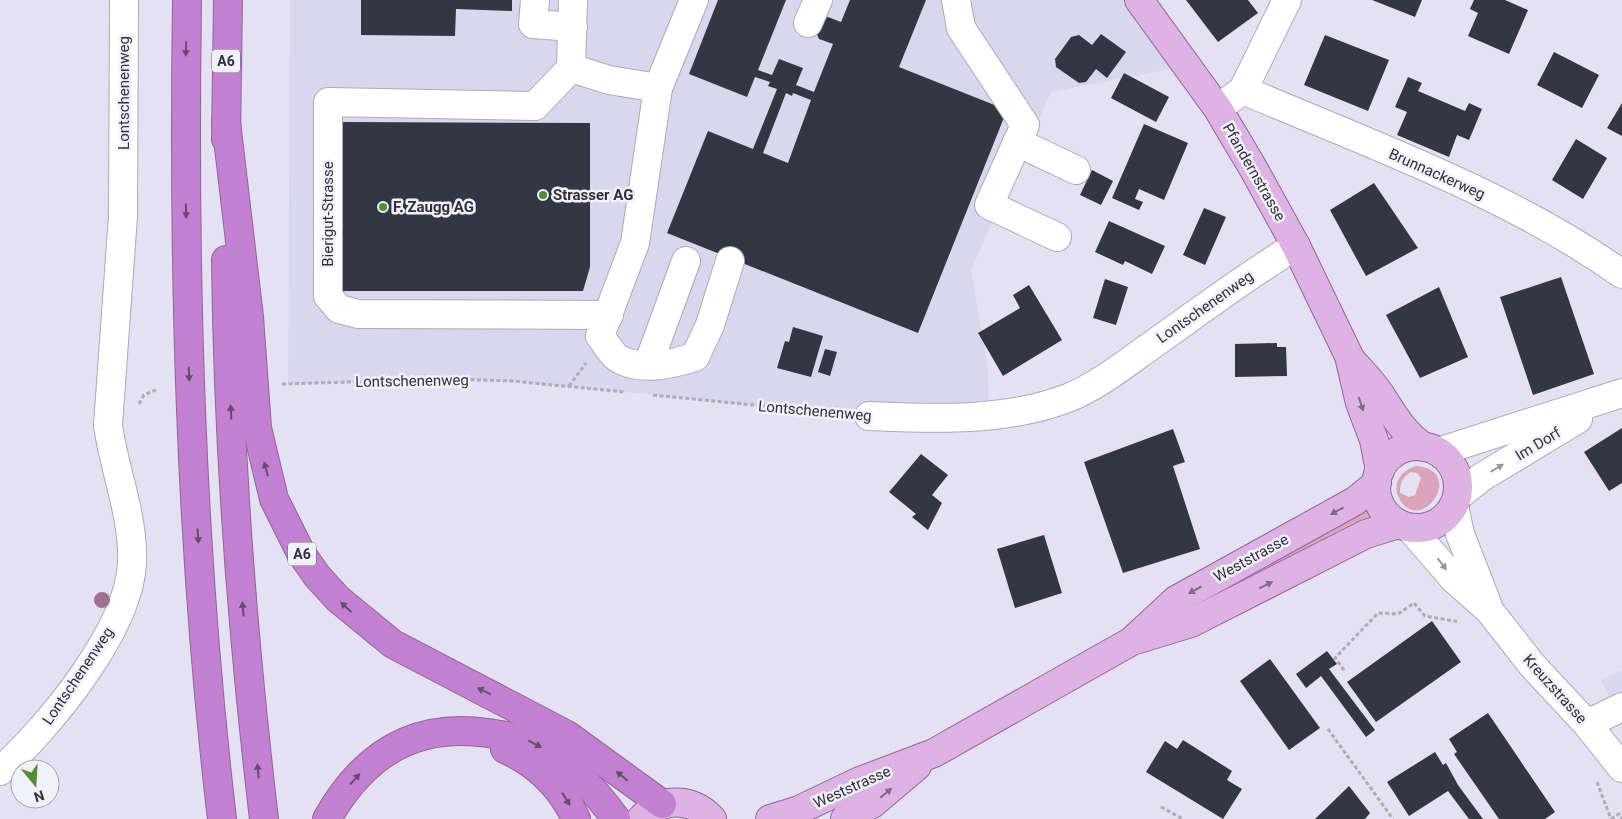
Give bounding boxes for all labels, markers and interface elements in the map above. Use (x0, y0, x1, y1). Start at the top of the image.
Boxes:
street label: Lontschenenweg (115, 36, 133, 150)
one-way arrow (182, 41, 190, 57)
road number: A6 (212, 49, 240, 72)
street label: Pfandernstrasse (1219, 120, 1289, 224)
street label: Brunnackerweg (1386, 145, 1488, 203)
street label: Bierigut-Strasse (319, 161, 337, 267)
place label: Strasser AG (553, 186, 634, 204)
marker: Strasser AG (537, 189, 549, 201)
place label: F. Zaugg AG (393, 198, 474, 216)
marker: F. Zaugg AG (377, 201, 389, 213)
one-way arrow (182, 203, 190, 219)
street label: Lontschenenweg (1153, 267, 1257, 347)
one-way arrow (186, 366, 194, 382)
street label: Lontschenenweg (355, 371, 469, 391)
one-way arrow (1357, 396, 1365, 411)
street label: Lontschenenweg (758, 397, 872, 425)
one-way arrow (227, 403, 235, 419)
street label: Im Dorf (1512, 423, 1565, 465)
one-way arrow (262, 461, 270, 476)
one-way arrow (1491, 464, 1504, 473)
one-way arrow (1330, 507, 1345, 515)
one-way arrow (194, 528, 202, 544)
street label: Weststrasse (1210, 530, 1292, 586)
road number: A6 (288, 542, 316, 566)
one-way arrow (1437, 557, 1448, 570)
one-way arrow (1258, 581, 1273, 589)
one-way arrow (1188, 585, 1202, 594)
one-way arrow (239, 601, 247, 617)
one-way arrow (340, 601, 352, 613)
street label: Lontschenenweg (39, 624, 117, 728)
street label: Kreuzstrasse (1519, 651, 1591, 727)
one-way arrow (477, 687, 491, 695)
one-way arrow (527, 740, 542, 748)
north arrow (10, 759, 60, 809)
one-way arrow (254, 762, 262, 778)
street label: Weststrasse (811, 762, 893, 812)
one-way arrow (616, 771, 629, 782)
one-way arrow (349, 774, 361, 786)
text: N (32, 787, 46, 806)
one-way arrow (879, 787, 892, 798)
one-way arrow (561, 792, 570, 805)

